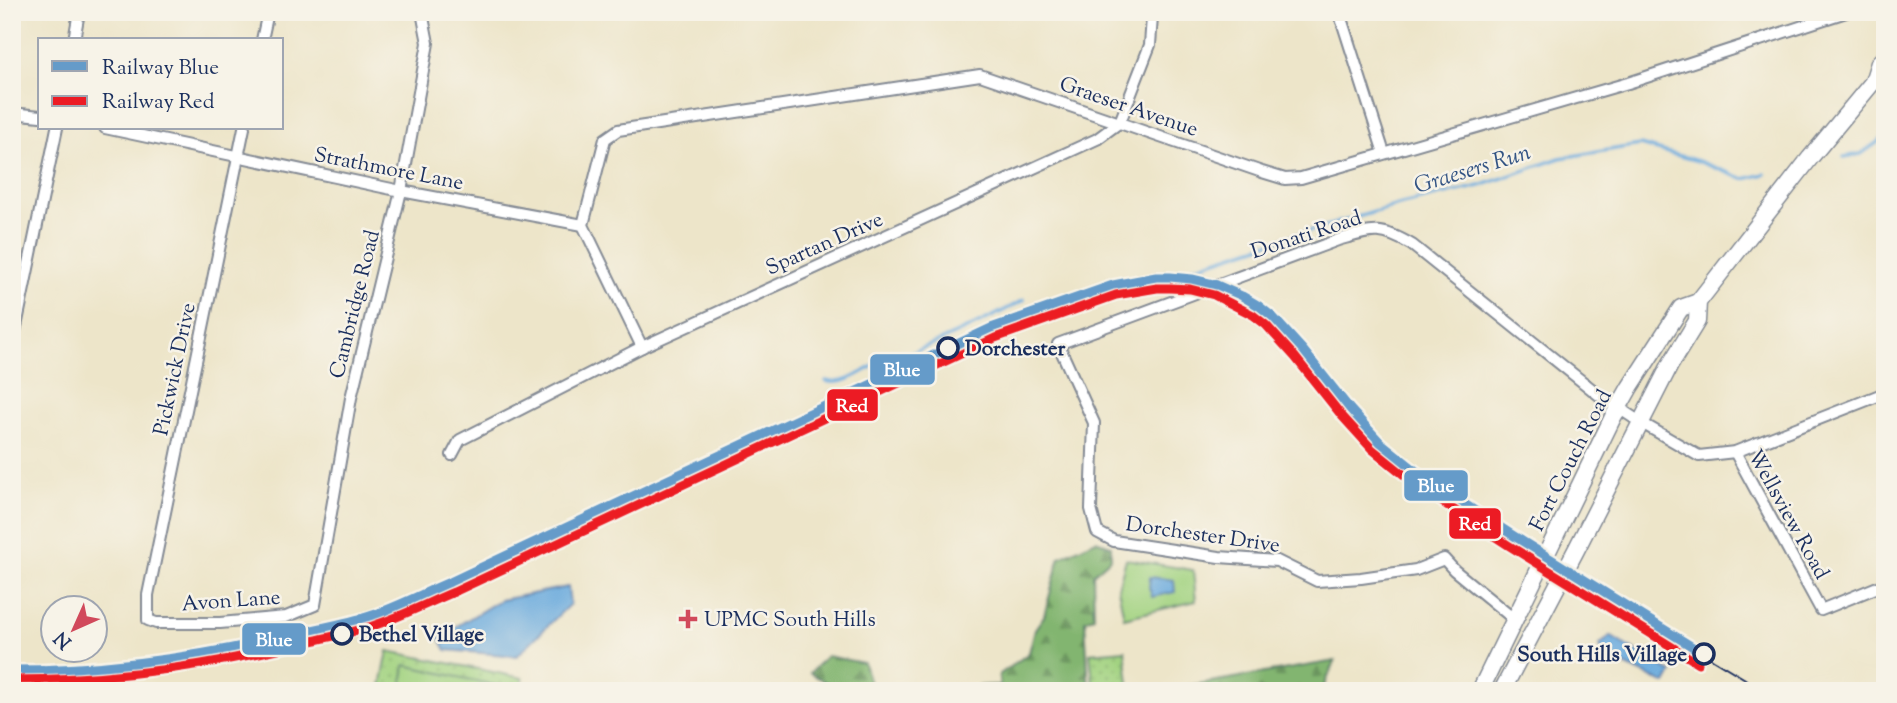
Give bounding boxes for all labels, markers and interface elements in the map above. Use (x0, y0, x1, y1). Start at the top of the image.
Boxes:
legend (38, 38, 284, 130)
text: Railway Blue (102, 54, 219, 84)
street label: Graeser Avenue (1055, 70, 1202, 146)
text: Railway Red (102, 88, 215, 118)
water label: Graesers Run (1410, 137, 1535, 204)
street label: Strathmore Lane (311, 141, 466, 199)
street label: Donati Road (1247, 204, 1366, 268)
street label: Spartan Drive (761, 206, 888, 284)
street label: Cambridge Road (323, 227, 389, 382)
street label: Pickwick Drive (147, 300, 205, 439)
place label: Dorchester (965, 335, 1066, 365)
marker: Dorchester (937, 337, 959, 359)
line badge: Blue (869, 353, 936, 386)
text: Blue (884, 358, 921, 385)
street label: Fort Couch Road (1523, 385, 1621, 537)
line badge: Red (826, 388, 879, 422)
text: Red (836, 394, 869, 421)
street label: Wellsview Road (1739, 444, 1835, 586)
line badge: Blue (1403, 469, 1469, 502)
text: Blue (1418, 474, 1455, 501)
line badge: Red (1448, 507, 1502, 540)
street label: Dorchester Drive (1124, 510, 1282, 562)
text: Red (1459, 512, 1492, 539)
street label: Avon Lane (181, 584, 282, 620)
north arrow (38, 594, 108, 664)
place label: UPMC South Hills (704, 606, 876, 636)
marker: UPMC South Hills (678, 609, 698, 629)
place label: Bethel Village (359, 621, 484, 651)
line badge: Blue (241, 622, 307, 656)
marker: Bethel Village (331, 623, 353, 645)
text: N (49, 624, 79, 654)
text: Blue (256, 628, 293, 655)
place label: South Hills Village (1517, 641, 1687, 671)
marker: South Hills Village (1693, 643, 1715, 665)

